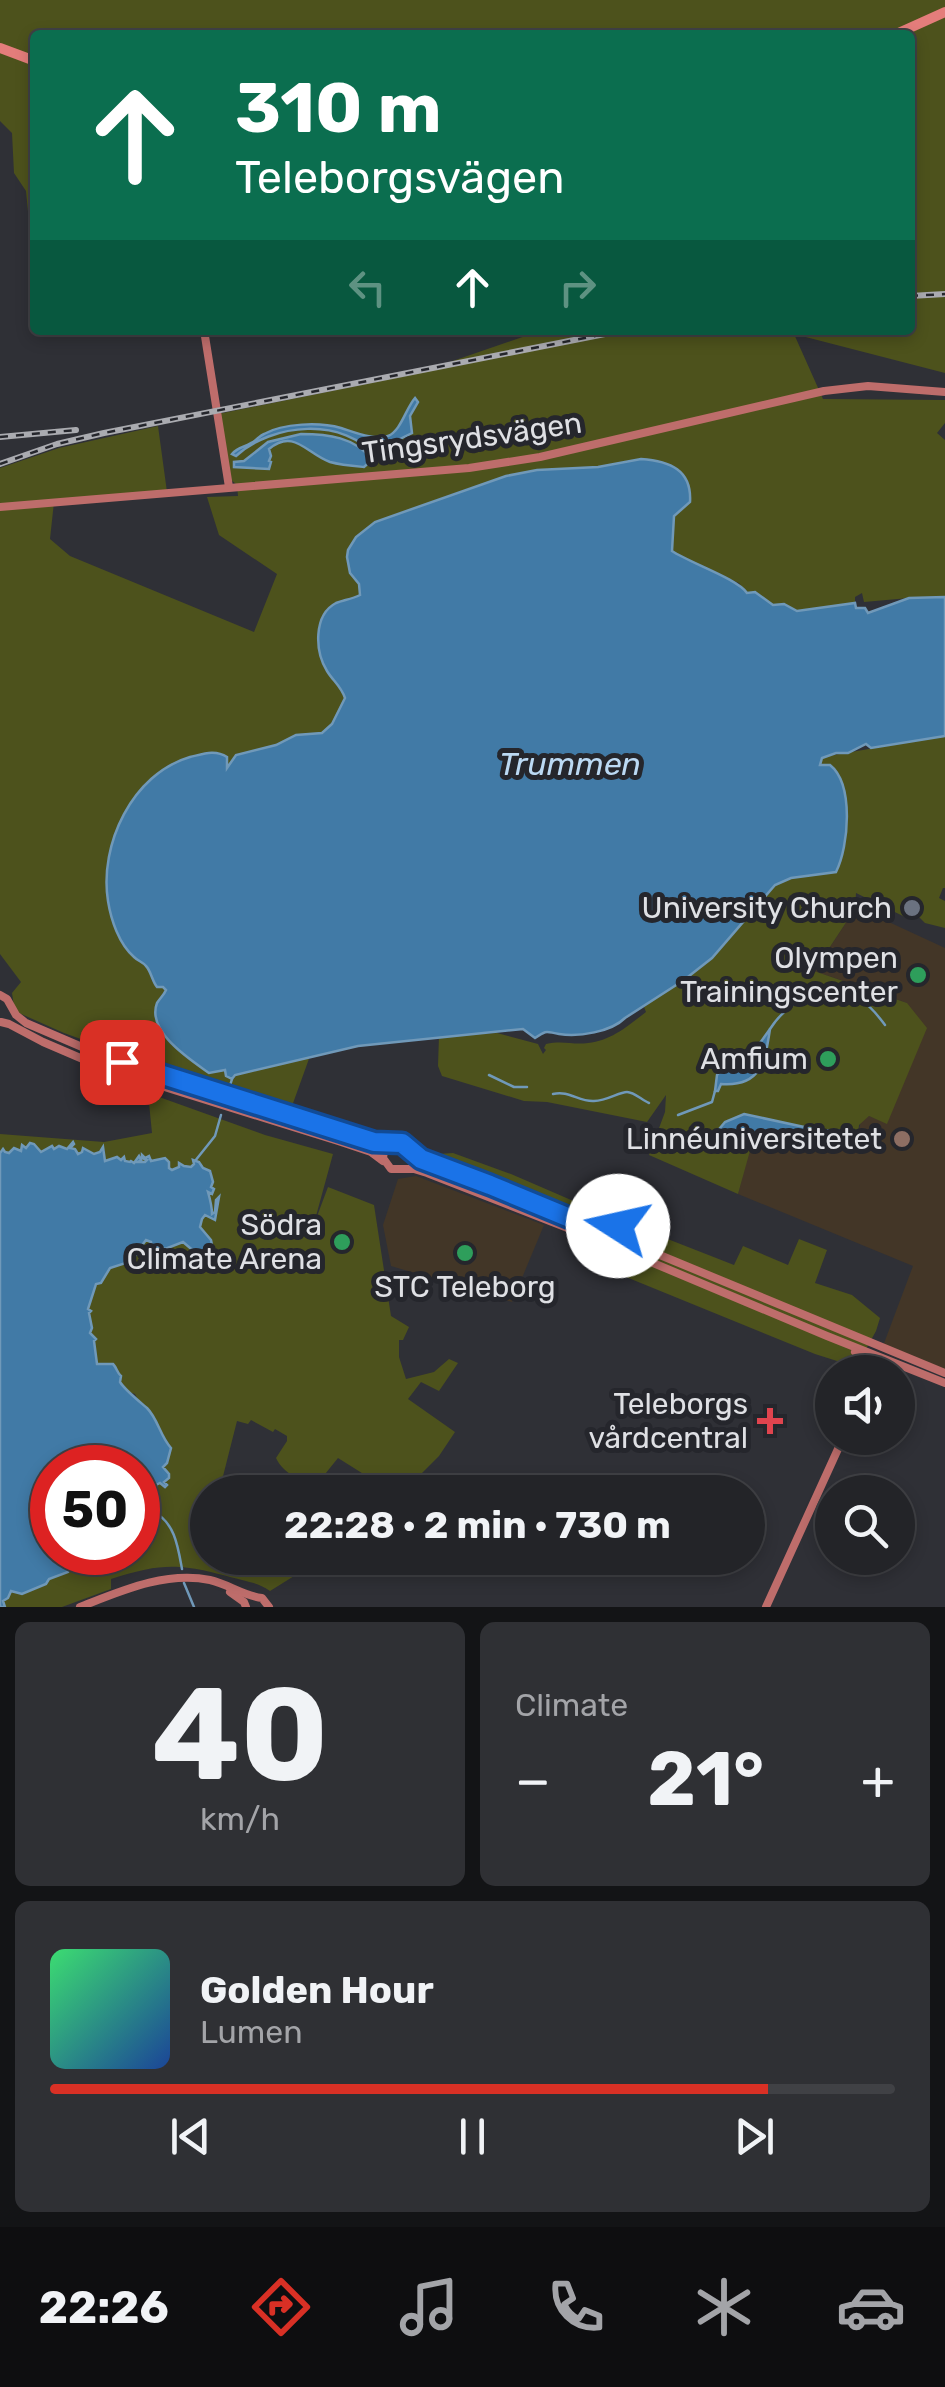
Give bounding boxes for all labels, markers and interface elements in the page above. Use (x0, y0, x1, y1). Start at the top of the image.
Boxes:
text: 310 m (235, 67, 442, 150)
icon: ahead (70, 70, 200, 200)
text: Teleborgsvägen (235, 151, 565, 204)
icon: left (340, 260, 395, 315)
icon: ahead (445, 260, 500, 315)
icon: right (550, 260, 605, 315)
street label: Tingsrydsvägen (360, 405, 584, 471)
water label: Trummen (499, 745, 641, 783)
place label: University Church (642, 890, 892, 926)
marker: University Church (901, 897, 923, 919)
place label: Olympen Trainingscenter (680, 940, 899, 1010)
marker: Olympen Trainingscenter (907, 964, 929, 986)
pin (80, 1020, 165, 1105)
icon: arrive (95, 1035, 150, 1090)
place label: Amfium (700, 1041, 808, 1077)
marker: Amfium (817, 1048, 839, 1070)
place label: Linnéuniversitetet (626, 1121, 882, 1157)
marker: Linnéuniversitetet (891, 1128, 913, 1150)
position arrow (566, 1174, 670, 1278)
place label: Södra Climate Arena (127, 1207, 322, 1277)
marker: Södra Climate Arena (331, 1231, 353, 1253)
marker: STC Teleborg (454, 1242, 476, 1264)
place label: STC Teleborg (374, 1269, 556, 1305)
map controls (815, 1355, 915, 1575)
button: sound (815, 1355, 915, 1455)
place label: Teleborgs vårdcentral (588, 1386, 748, 1456)
marker: Teleborgs vårdcentral (757, 1408, 783, 1434)
speed limit sign: 50 (30, 1445, 160, 1575)
button: search (815, 1475, 915, 1575)
text: 22:28 · 2 min · 730 m (284, 1502, 671, 1548)
text: 40 (151, 1657, 329, 1812)
text: Climate (515, 1686, 628, 1724)
text: 21° (647, 1735, 764, 1824)
text: − (515, 1748, 551, 1813)
text: + (861, 1748, 895, 1813)
text: km/h (200, 1800, 280, 1838)
text: Golden Hour (200, 1967, 434, 2013)
text: Lumen (200, 2013, 303, 2051)
icon: previous (163, 2109, 218, 2164)
icon: pause (445, 2109, 500, 2164)
icon: next (727, 2109, 782, 2164)
icon: directions (246, 2272, 316, 2342)
icon: music (394, 2272, 464, 2342)
icon: phone (541, 2272, 611, 2342)
icon: climate (689, 2272, 759, 2342)
icon: car (836, 2272, 906, 2342)
text: 22:26 (39, 2281, 169, 2334)

